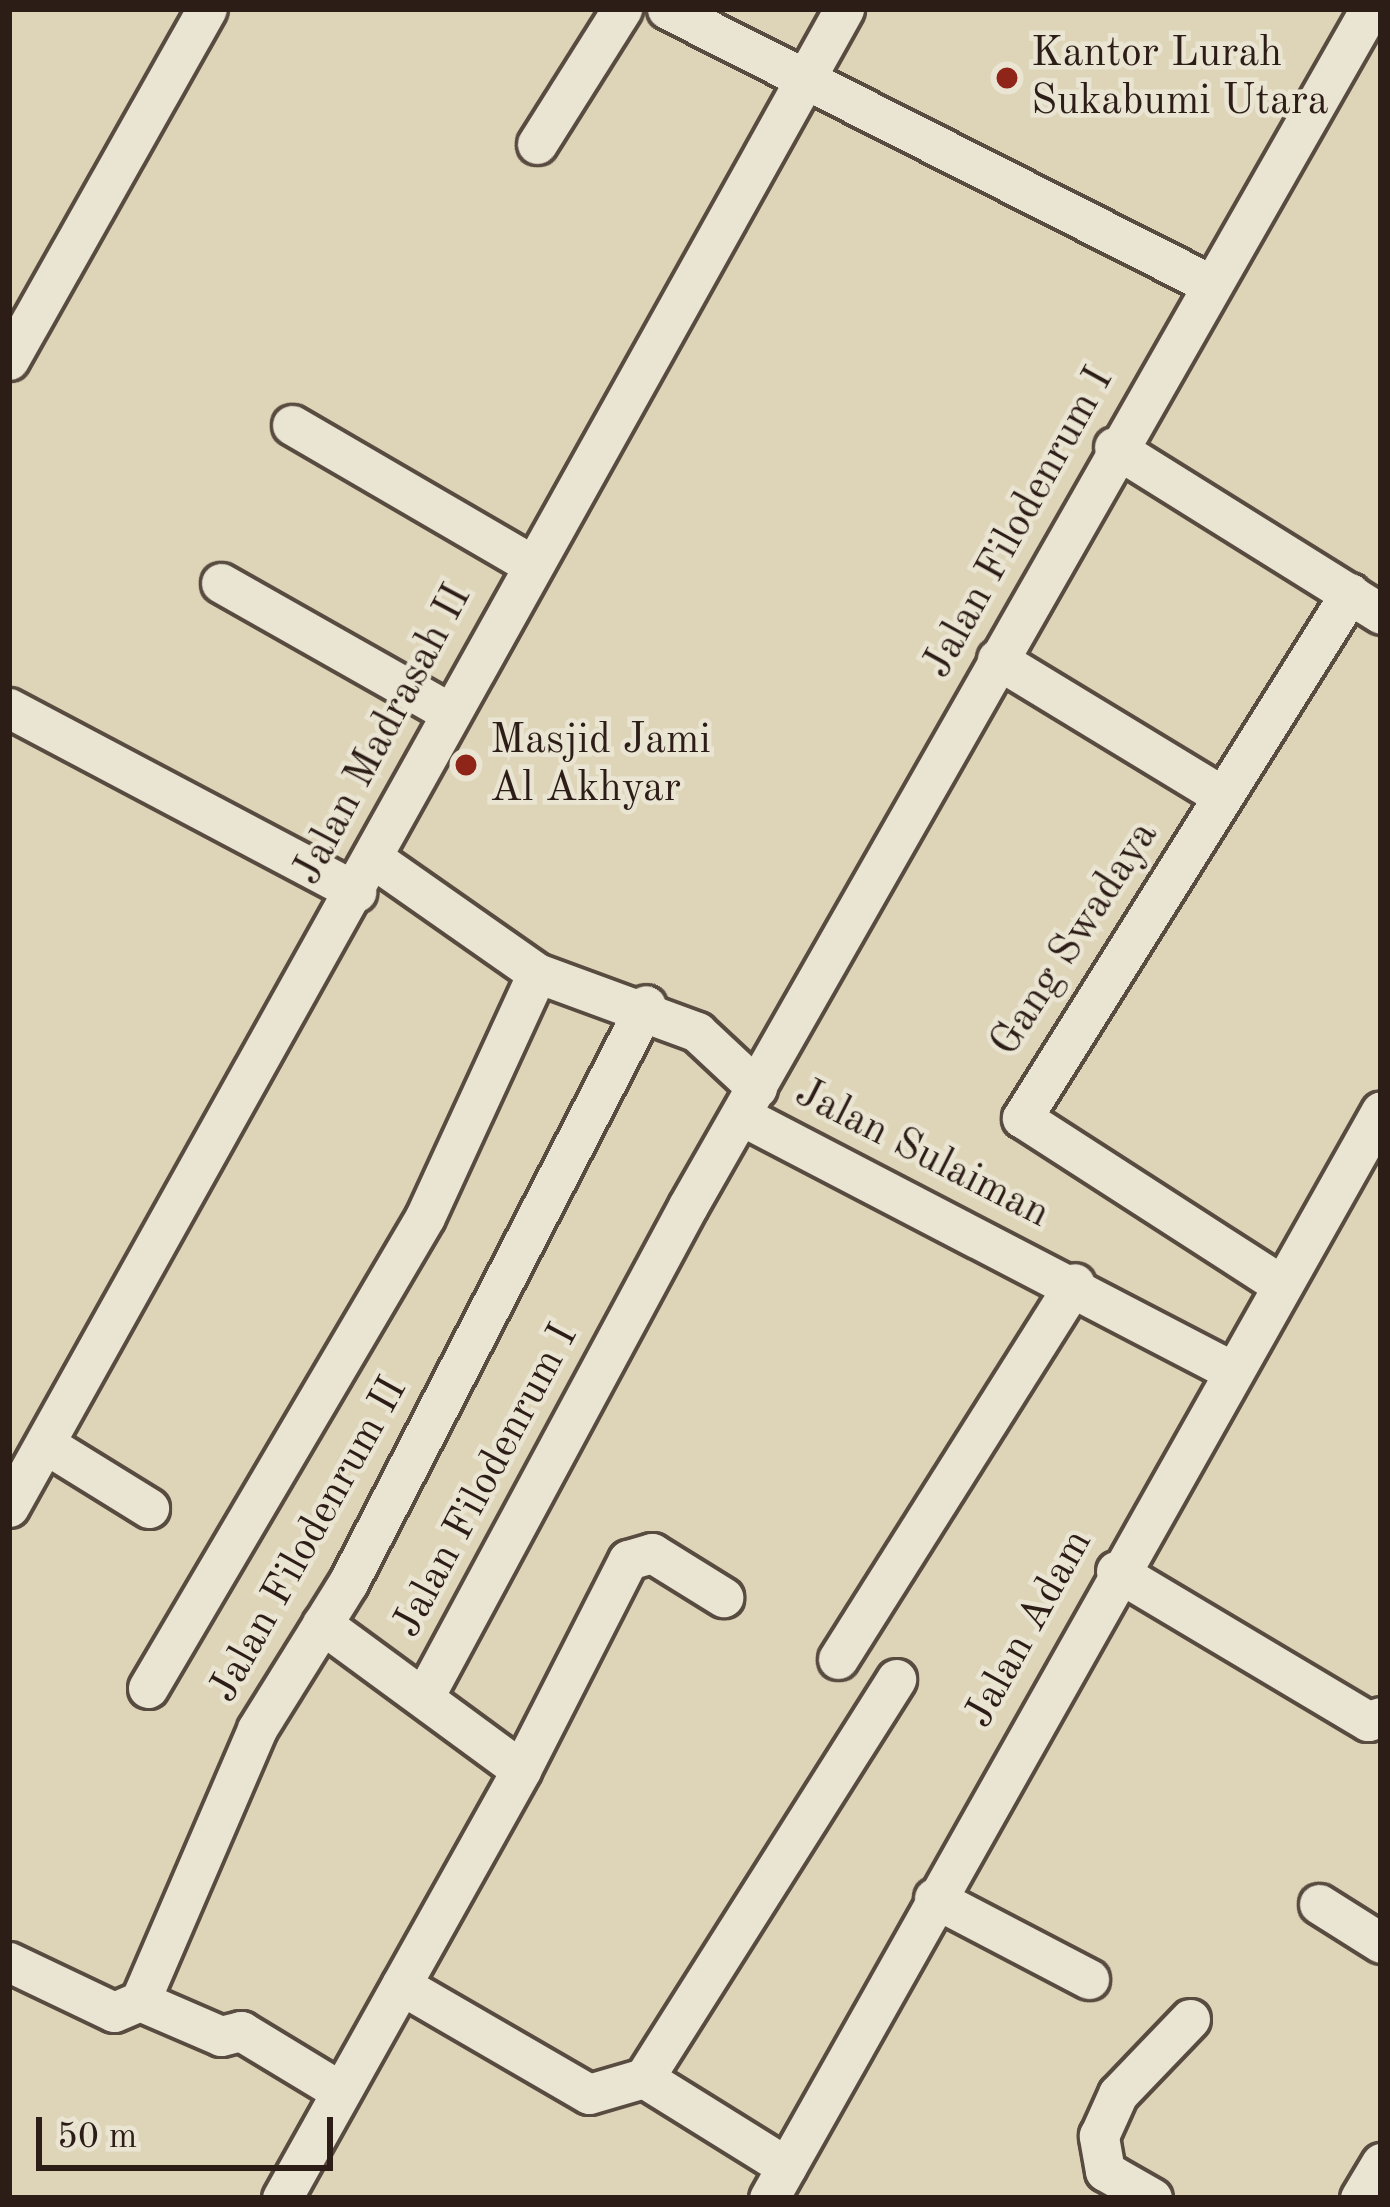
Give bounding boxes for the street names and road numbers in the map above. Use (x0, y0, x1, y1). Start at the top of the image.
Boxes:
street label: Jalan Filodenrum I (913, 359, 1125, 687)
street label: Jalan Madrasah II (283, 576, 483, 894)
street label: Gang Swadaya (980, 812, 1170, 1066)
street label: Jalan Sulaiman (786, 1068, 1058, 1240)
street label: Jalan Filodenrum I (382, 1316, 590, 1646)
street label: Jalan Filodenrum II (199, 1369, 419, 1711)
street label: Jalan Adam (954, 1521, 1104, 1737)

